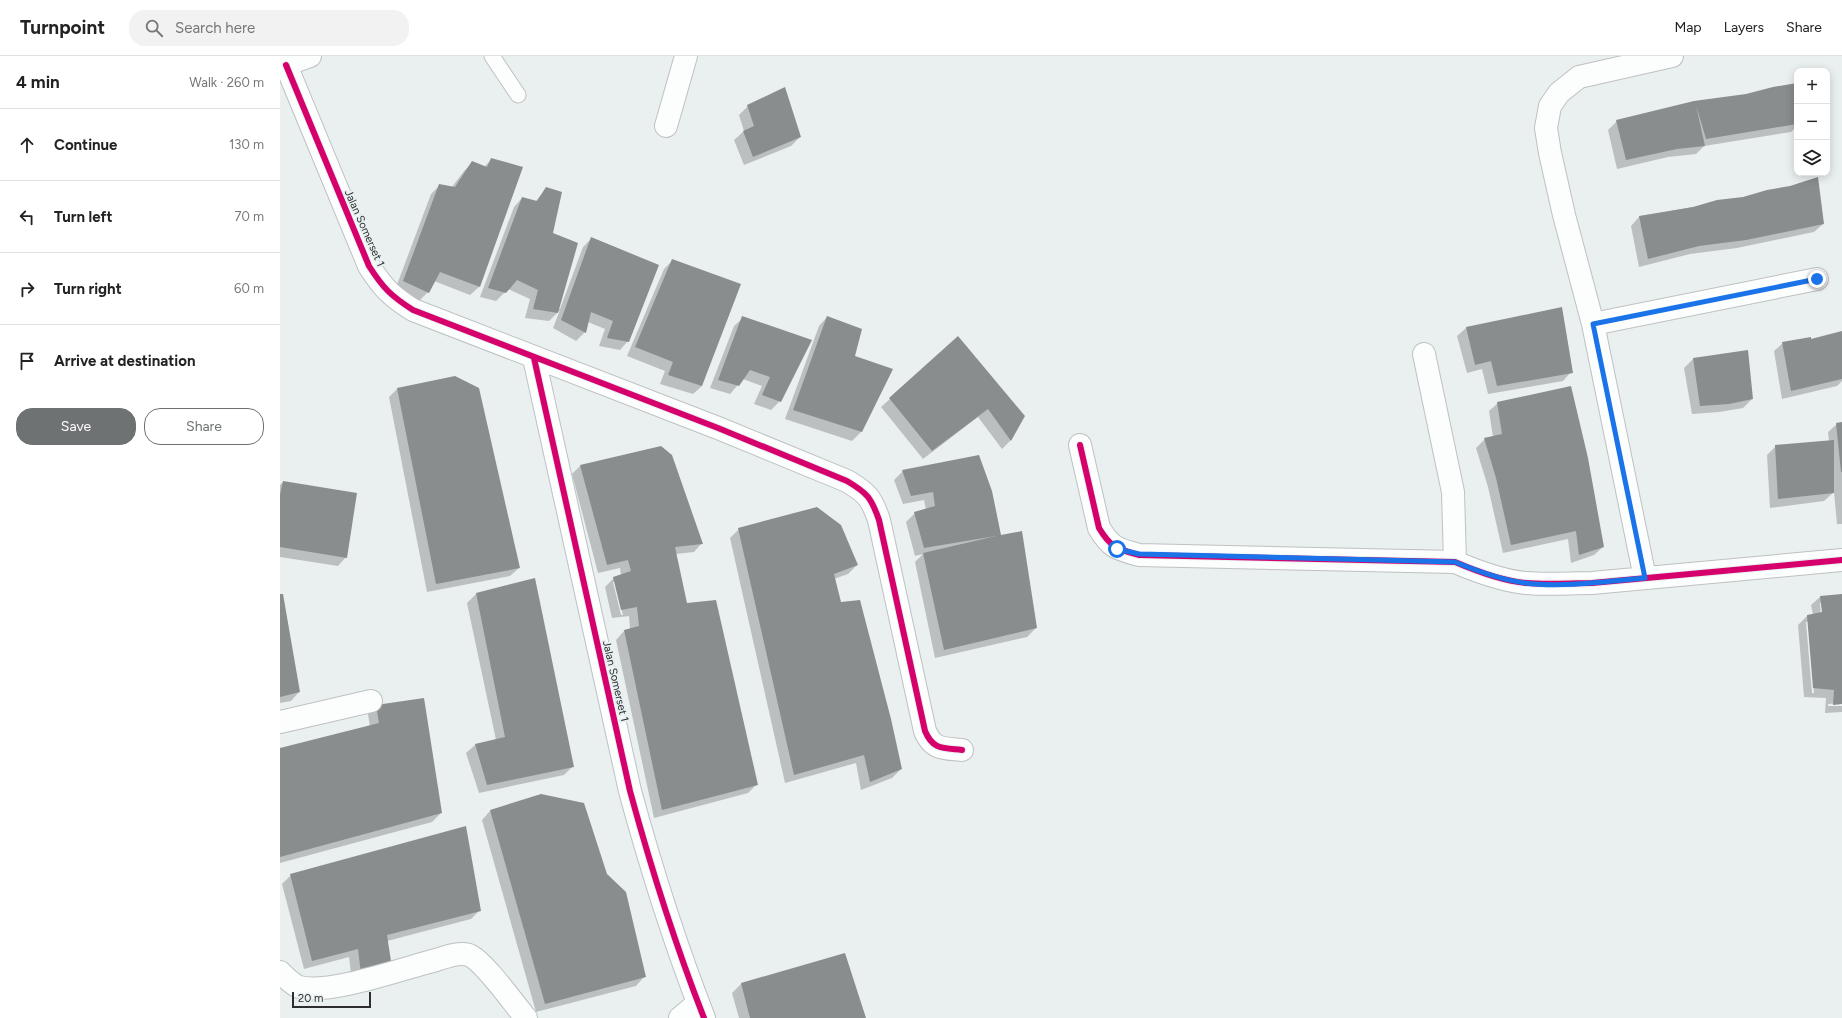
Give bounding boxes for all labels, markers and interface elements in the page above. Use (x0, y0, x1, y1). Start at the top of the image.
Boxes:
search box (129, 10, 409, 46)
text: Turnpoint (20, 16, 105, 39)
icon: search (143, 17, 165, 39)
text: Search here (175, 19, 255, 37)
text: Map (1674, 19, 1702, 36)
text: Layers (1724, 19, 1764, 36)
text: Share (1786, 19, 1822, 36)
map controls (1794, 68, 1830, 176)
button: + (1794, 68, 1830, 104)
text: 4 min (16, 72, 60, 92)
text: Walk · 260 m (189, 75, 264, 90)
button: − (1794, 104, 1830, 140)
icon: ahead (16, 134, 38, 156)
text: Continue (54, 136, 117, 154)
text: 130 m (229, 137, 264, 152)
button: layers (1794, 140, 1830, 176)
street label: Jalan Somerset 1 (342, 188, 387, 269)
icon: left (16, 206, 38, 228)
text: Turn left (54, 208, 112, 226)
text: 70 m (234, 209, 264, 224)
route end (1808, 270, 1826, 288)
icon: right (16, 278, 38, 300)
text: Turn right (54, 280, 122, 298)
text: 60 m (234, 281, 264, 296)
icon: arrive (16, 350, 38, 372)
text: Arrive at destination (54, 352, 195, 370)
button: Save (16, 408, 136, 445)
button: Share (144, 408, 264, 445)
route start (1108, 540, 1126, 558)
street label: Jalan Somerset 1 (600, 639, 631, 723)
scale bar (292, 990, 371, 1009)
text: 20 m (298, 992, 323, 1005)

